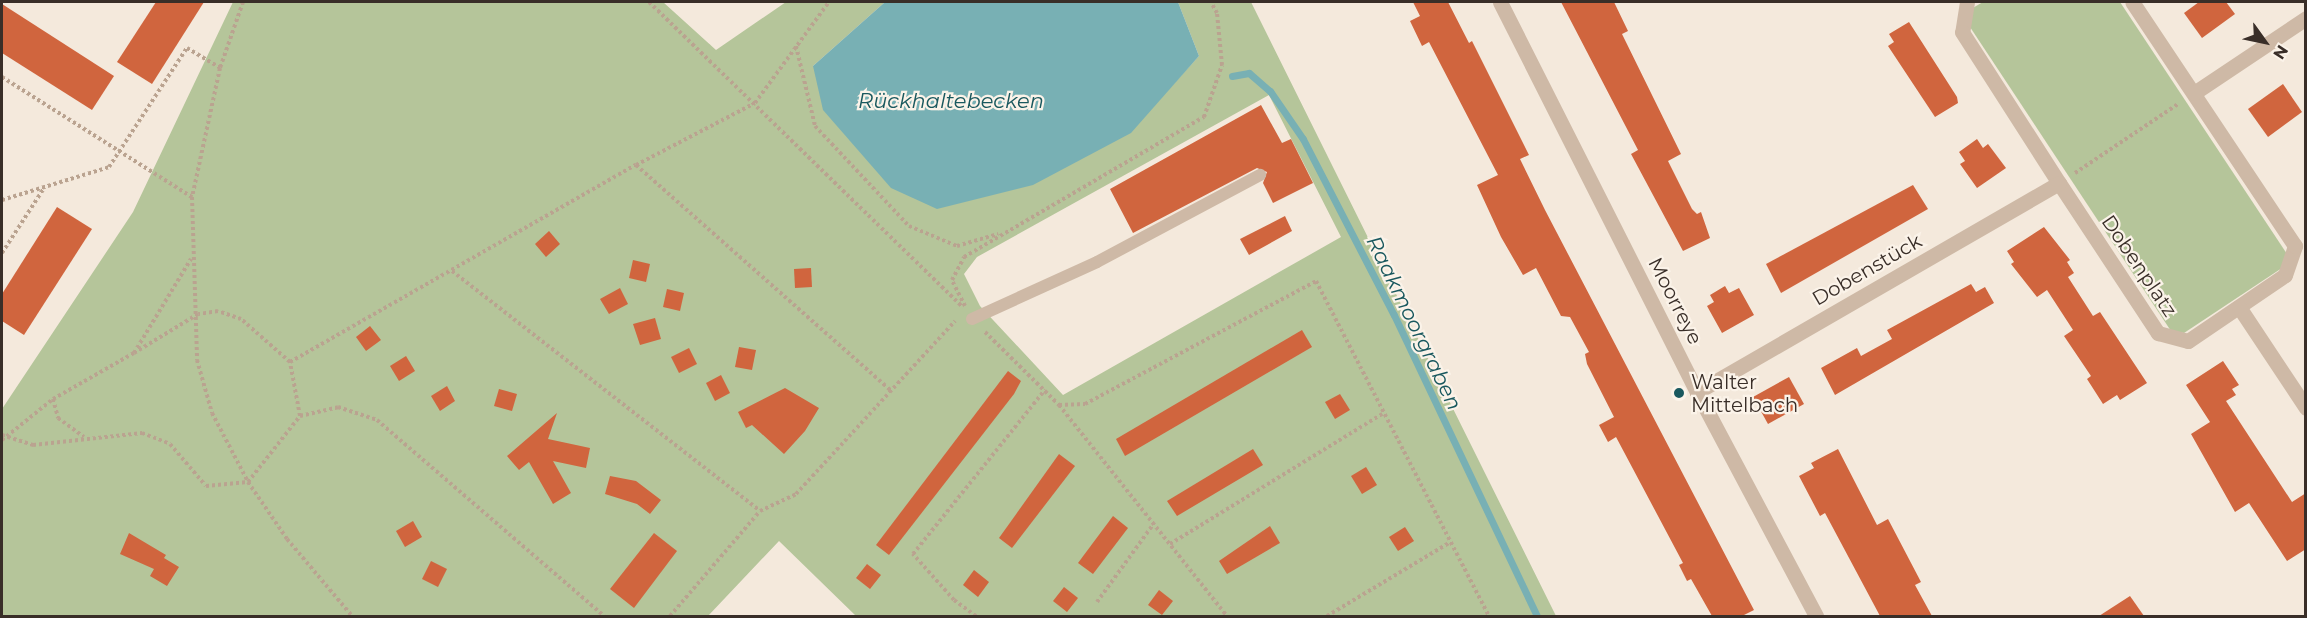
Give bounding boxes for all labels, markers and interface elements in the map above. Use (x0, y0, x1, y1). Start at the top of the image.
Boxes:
north arrow (2235, 12, 2295, 72)
text: N (2269, 41, 2292, 63)
water label: Rückhaltebecken (858, 88, 1044, 114)
street label: Dobenplatz (2096, 211, 2182, 321)
street label: Dobenstück (1808, 229, 1926, 311)
water label: Raakmoorgraben (1361, 232, 1467, 414)
street label: Moorreye (1643, 254, 1707, 348)
place label: Walter Mittelbach (1691, 370, 1798, 417)
marker: Walter Mittelbach (1672, 386, 1686, 400)

